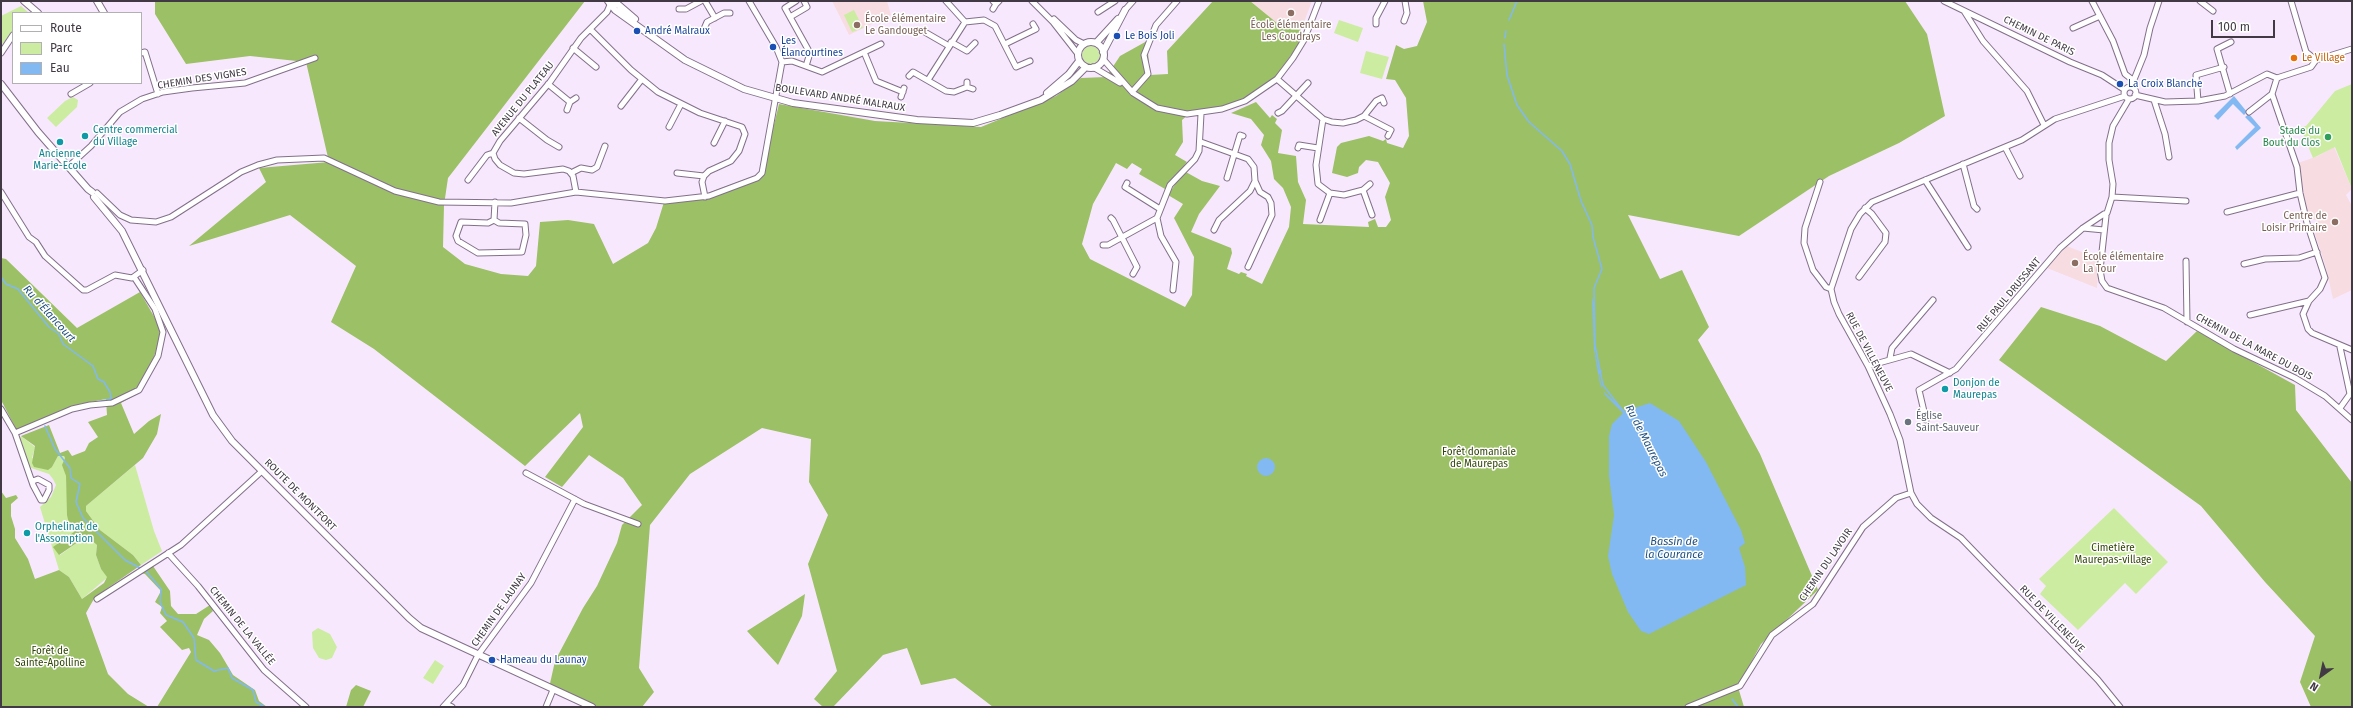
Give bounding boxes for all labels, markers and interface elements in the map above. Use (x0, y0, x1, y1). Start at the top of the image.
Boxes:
marker: École élémentaire Les Coudrays (1286, 8, 1296, 18)
legend (12, 12, 142, 84)
scale bar (2213, 12, 2277, 38)
place label: École élémentaire Le Gandouget (865, 13, 946, 36)
street label: CHEMIN DE PARIS (2001, 14, 2077, 58)
place label: École élémentaire Les Coudrays (1250, 19, 1332, 42)
marker: École élémentaire Le Gandouget (852, 20, 862, 30)
text: 100 m (2218, 20, 2250, 34)
text: Route (50, 21, 82, 35)
place label: André Malraux (645, 25, 710, 37)
marker: André Malraux (632, 26, 642, 36)
place label: Le Bois Joli (1125, 30, 1175, 42)
marker: Le Bois Joli (1112, 31, 1122, 41)
place label: Les Élancourtines (781, 35, 843, 58)
text: Parc (50, 41, 73, 55)
marker: Les Élancourtines (768, 42, 778, 52)
place label: Le Village (2302, 52, 2345, 64)
marker: Le Village (2289, 53, 2299, 63)
street label: AVENUE DU PLATEAU (489, 59, 557, 139)
text: Eau (50, 61, 70, 75)
street label: CHEMIN DES VIGNES (157, 66, 247, 92)
place label: La Croix Blanche (2128, 78, 2202, 90)
marker: La Croix Blanche (2115, 79, 2125, 89)
street label: BOULEVARD ANDRÉ MALRAUX (774, 82, 906, 114)
place label: Centre commercial du Village (93, 124, 177, 148)
place label: Stade du Bout du Clos (2263, 125, 2320, 148)
marker: Centre commercial du Village (80, 131, 90, 141)
marker: Stade du Bout du Clos (2323, 132, 2333, 142)
marker: Ancienne Marie-Ecole (55, 137, 65, 147)
place label: Ancienne Marie-Ecole (33, 148, 87, 172)
place label: Centre de Loisir Primaire (2261, 210, 2327, 234)
marker: Centre de Loisir Primaire (2330, 217, 2340, 227)
place label: École élémentaire La Tour (2083, 251, 2164, 274)
street label: RUE PAUL DRUSSANT (1974, 255, 2044, 335)
marker: École élémentaire La Tour (2070, 258, 2080, 268)
water label: Ru d'Élancourt (20, 283, 78, 345)
street label: RUE DE VILLENEUVE (1843, 310, 1895, 394)
street label: CHEMIN DE LA MARE DU BOIS (2194, 311, 2314, 383)
place label: Donjon de Maurepas (1953, 377, 2000, 400)
marker: Donjon de Maurepas (1940, 384, 1950, 394)
water label: Ru de Maurepas (1622, 403, 1670, 479)
place label: Église Saint-Sauveur (1916, 410, 1979, 434)
marker: Église Saint-Sauveur (1903, 417, 1913, 427)
park label: Forêt domaniale de Maurepas (1442, 446, 1516, 470)
street label: ROUTE DE MONTFORT (262, 457, 338, 533)
place label: Orphelinat de l'Assomption (35, 521, 98, 544)
street label: CHEMIN DU LAVOIR (1797, 526, 1855, 604)
marker: Orphelinat de l'Assomption (22, 528, 32, 538)
water label: Bassin de la Courance (1645, 535, 1703, 561)
park label: Cimetière Maurepas-village (2074, 542, 2152, 566)
street label: CHEMIN DE LAUNAY (469, 571, 529, 649)
street label: RUE DE VILLENEUVE (2017, 583, 2087, 655)
street label: CHEMIN DE LA VALLÉE (207, 584, 277, 668)
park label: Forêt de Sainte-Apolline (15, 645, 85, 668)
place label: Hameau du Launay (500, 654, 587, 666)
marker: Hameau du Launay (487, 655, 497, 665)
north arrow (2301, 656, 2341, 696)
text: N (2308, 679, 2321, 694)

